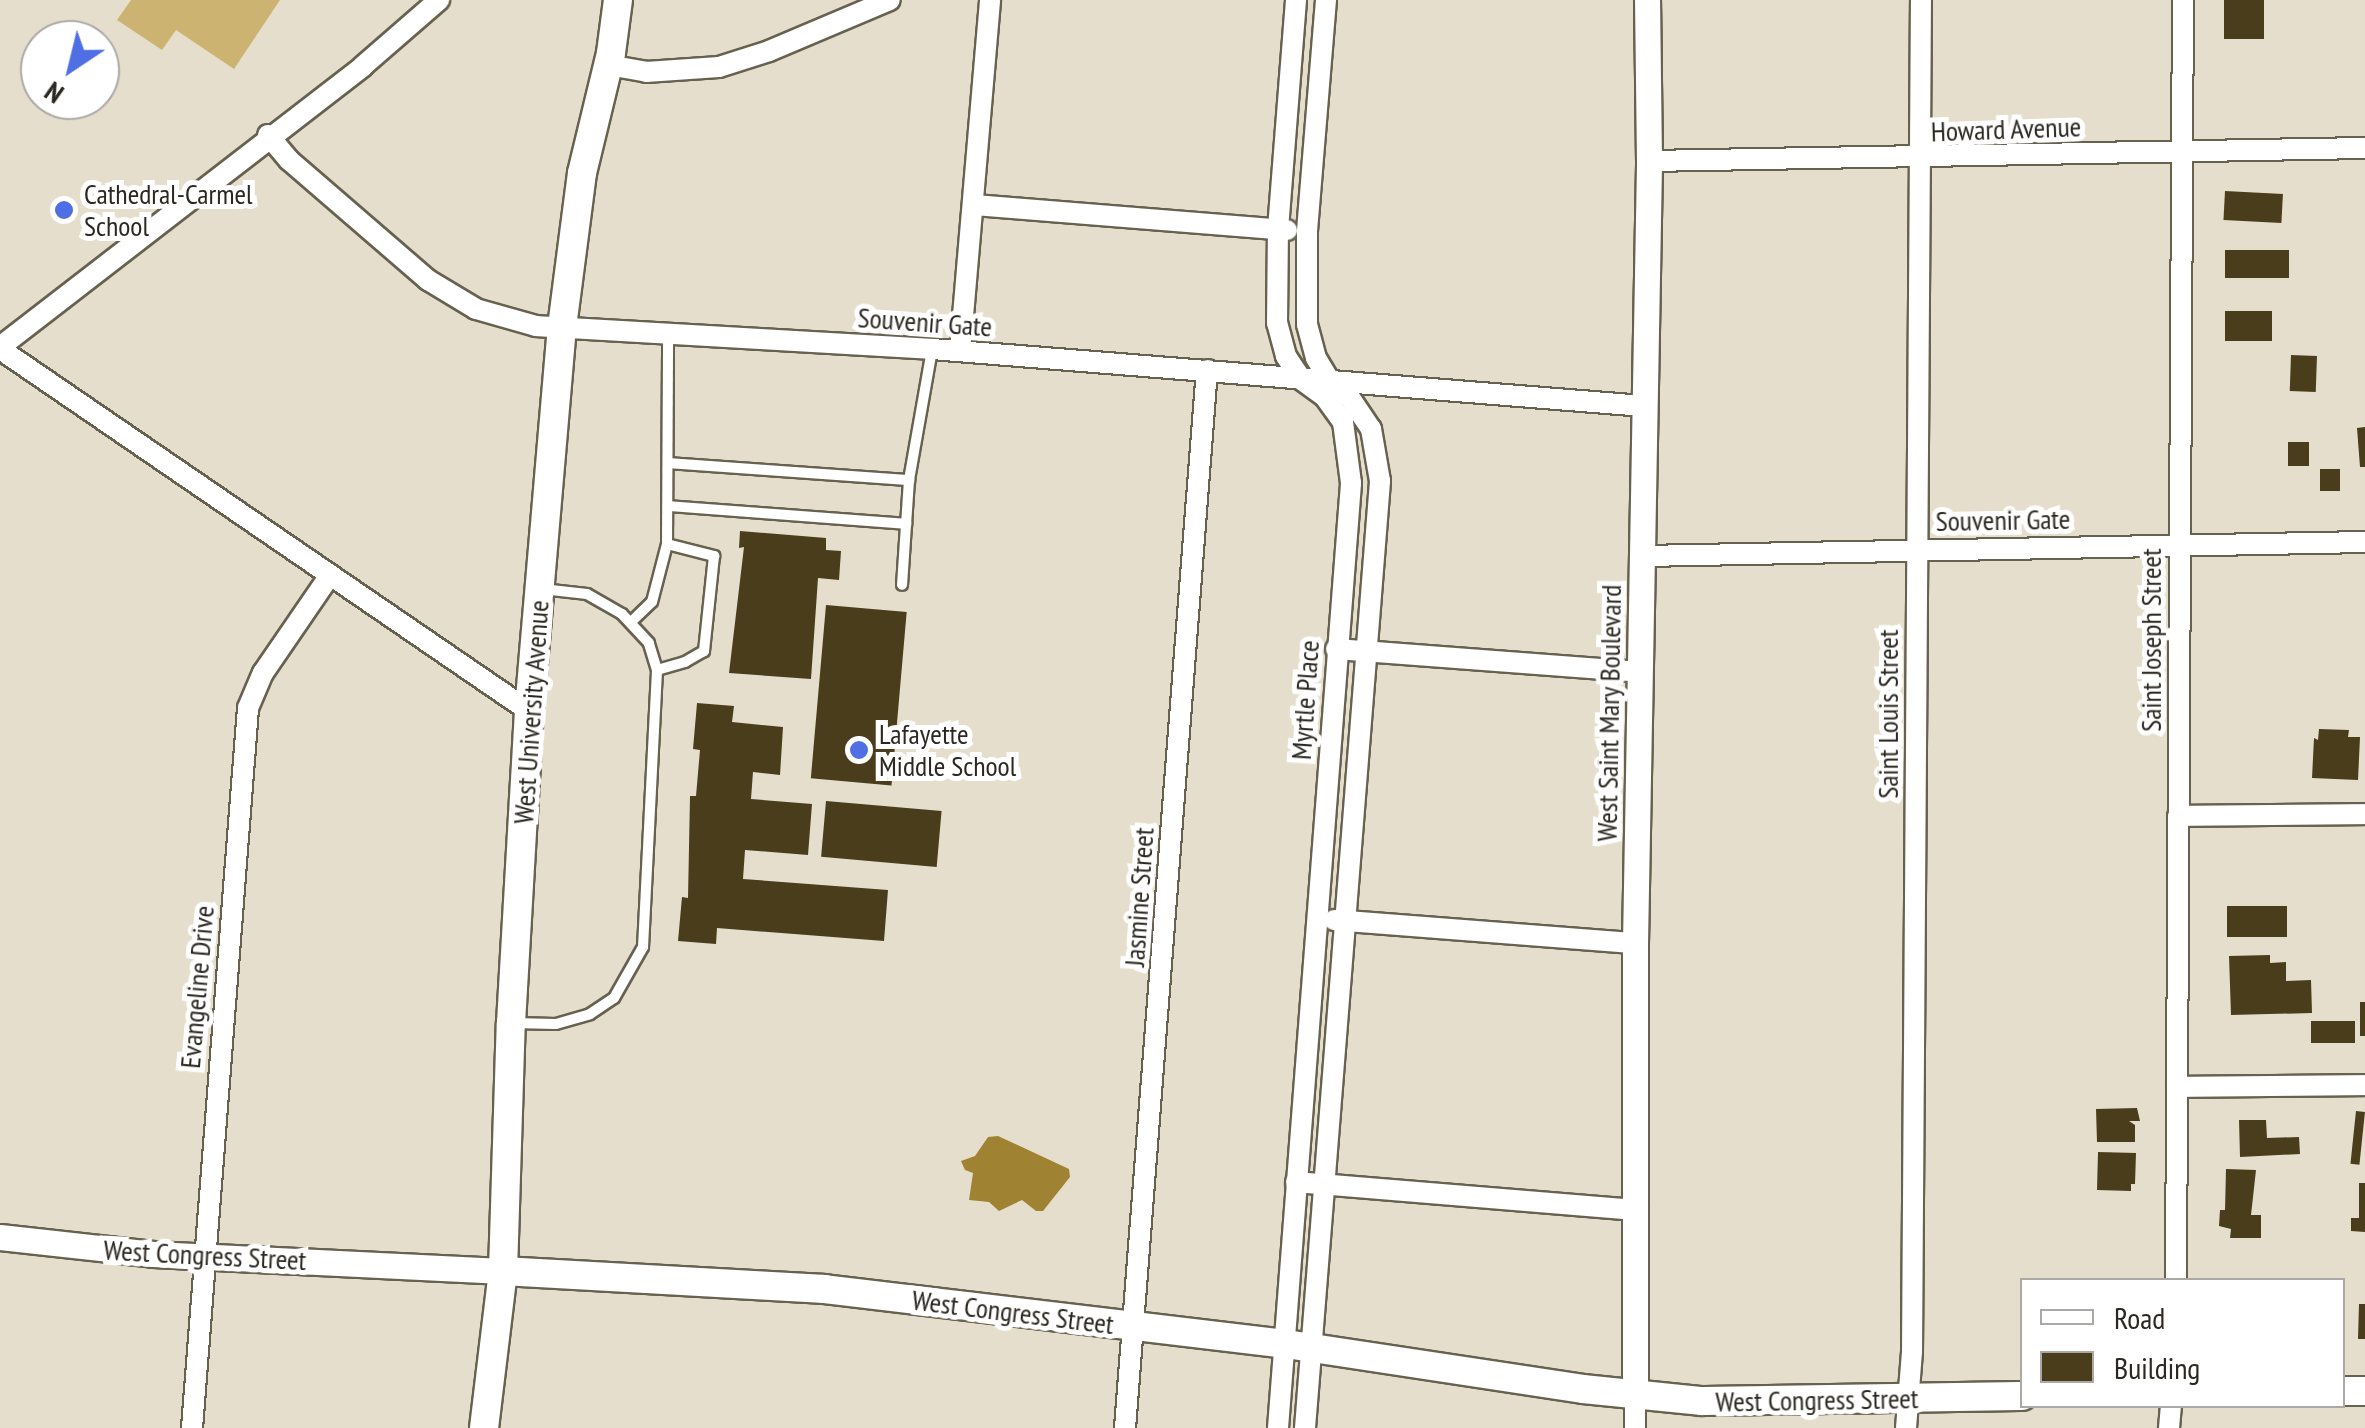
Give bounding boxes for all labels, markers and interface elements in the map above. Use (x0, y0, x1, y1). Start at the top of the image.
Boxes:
north arrow (20, 20, 120, 120)
text: N (37, 74, 70, 113)
street label: Howard Avenue (1930, 110, 2082, 148)
place label: Cathedral-Carmel School (84, 177, 253, 243)
marker: Cathedral-Carmel School (53, 199, 75, 221)
street label: Souvenir Gate (857, 301, 993, 343)
street label: Souvenir Gate (1935, 502, 2071, 538)
street label: Saint Joseph Street (2134, 548, 2168, 732)
street label: West Saint Mary Boulevard (1590, 584, 1628, 842)
street label: West University Avenue (506, 598, 556, 826)
street label: Saint Louis Street (1871, 629, 1905, 799)
street label: Myrtle Place (1284, 639, 1326, 761)
place label: Lafayette Middle School (879, 717, 1016, 783)
marker: Lafayette Middle School (848, 739, 870, 761)
street label: Jasmine Street (1117, 826, 1161, 968)
street label: Evangeline Drive (173, 904, 221, 1070)
street label: West Congress Street (103, 1233, 307, 1277)
legend (2020, 1278, 2345, 1408)
street label: West Congress Street (910, 1283, 1116, 1341)
text: Road (2114, 1298, 2165, 1337)
text: Building (2114, 1348, 2200, 1387)
street label: West Congress Street (1715, 1381, 1919, 1419)

